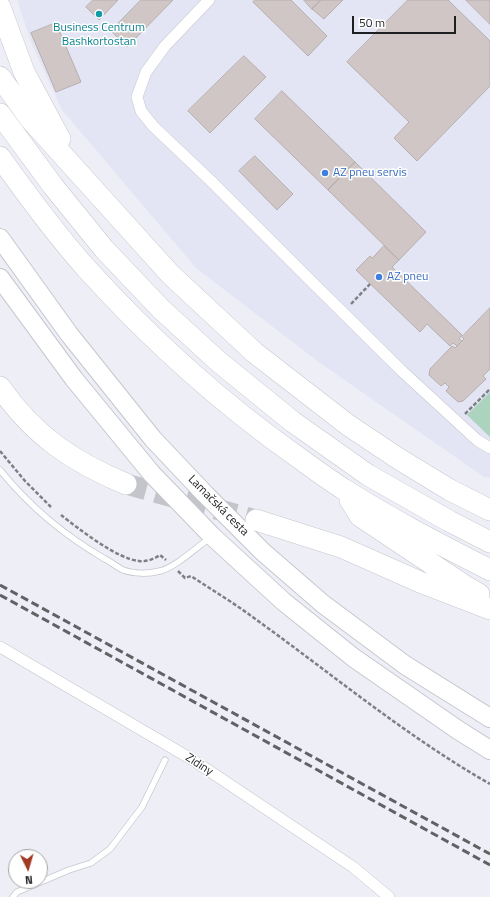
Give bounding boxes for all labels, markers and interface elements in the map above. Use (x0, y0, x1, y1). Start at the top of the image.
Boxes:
scale bar (354, 8, 458, 34)
marker: Business Centrum Bashkortostan (94, 9, 104, 19)
text: 50 m (359, 13, 385, 32)
place label: Business Centrum Bashkortostan (53, 21, 145, 49)
place label: AZ pneu servis (333, 166, 407, 180)
marker: AZ pneu servis (320, 168, 330, 178)
place label: AZ pneu (387, 270, 428, 284)
marker: AZ pneu (374, 272, 384, 282)
street label: Lamačská cesta (185, 473, 251, 539)
street label: Zidiny (182, 751, 216, 779)
north arrow (8, 849, 48, 889)
text: N (24, 872, 33, 888)

